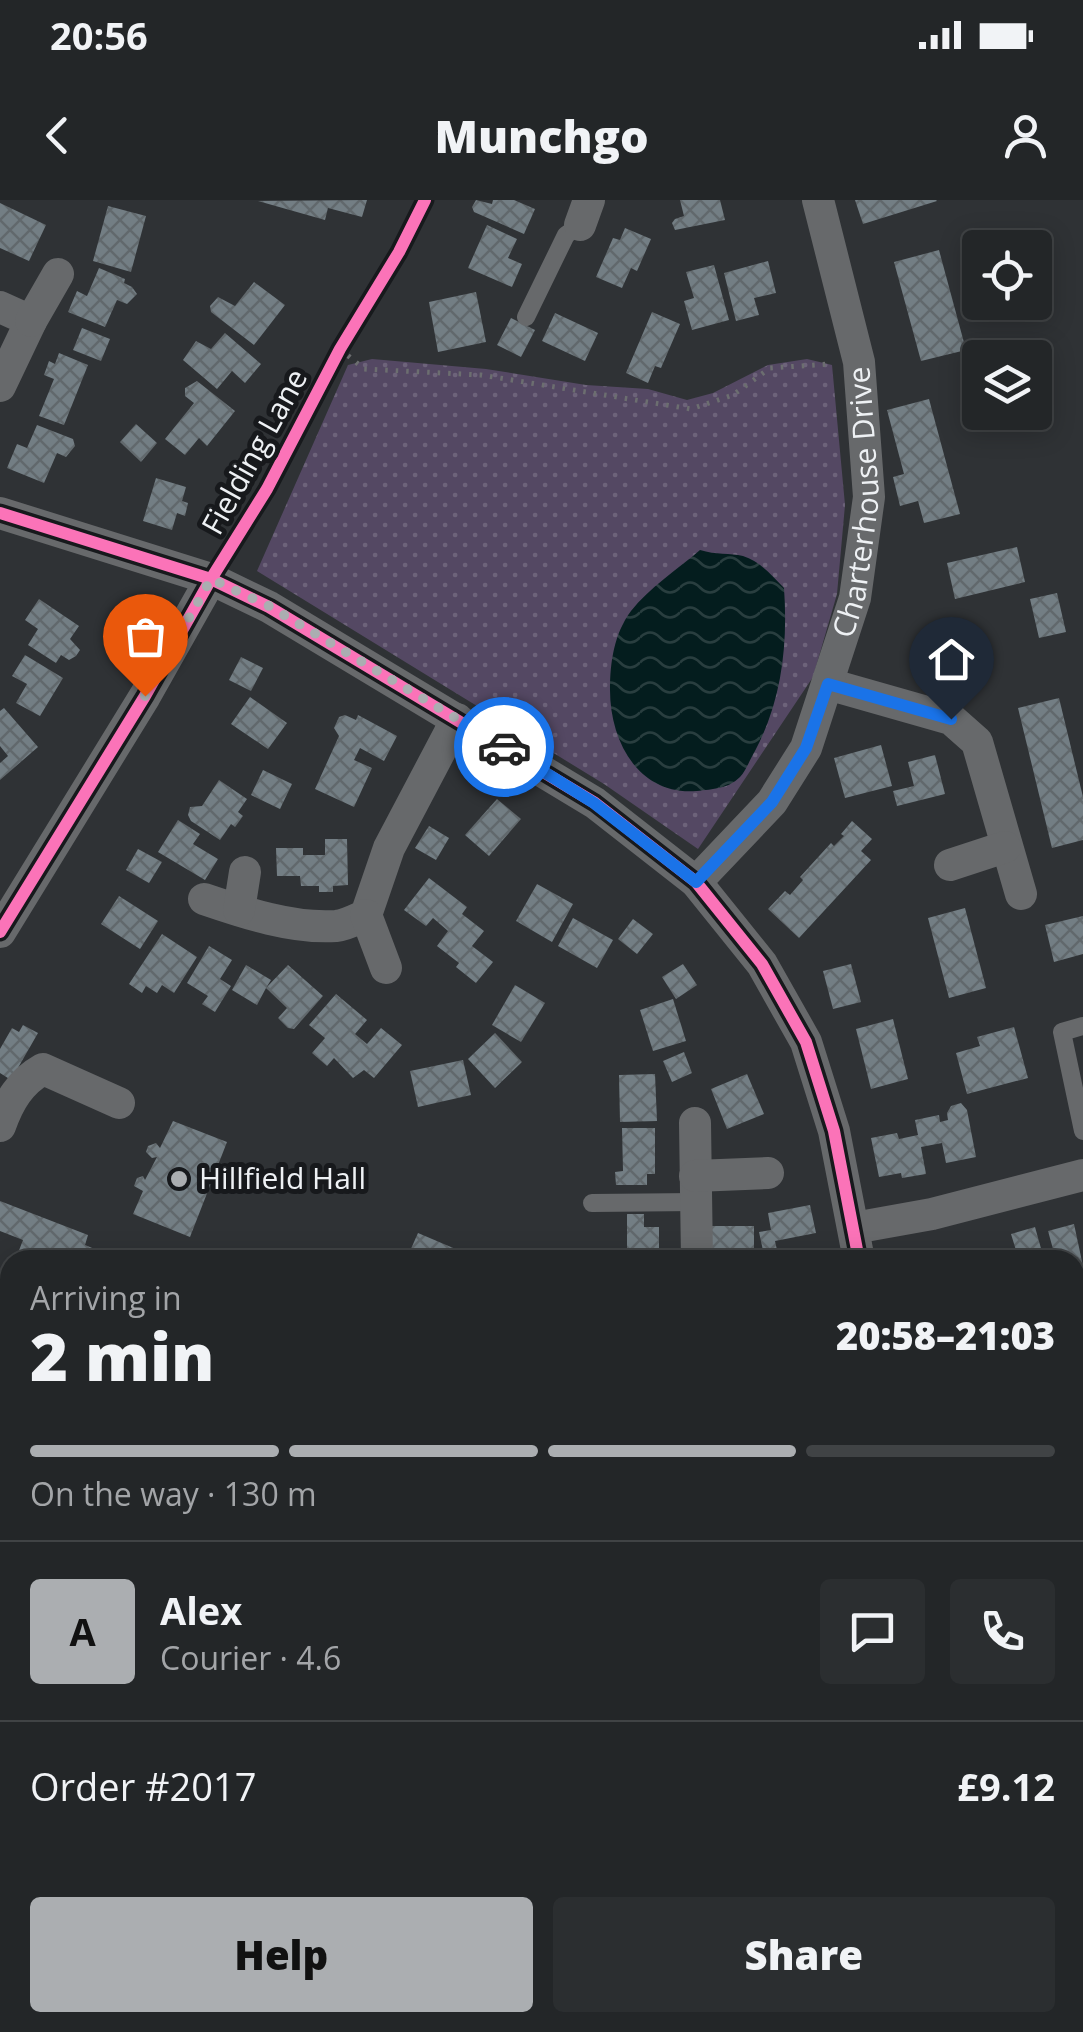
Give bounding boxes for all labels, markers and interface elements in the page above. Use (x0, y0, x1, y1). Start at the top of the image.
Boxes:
text: 20:56 (50, 9, 148, 61)
text: Munchgo (434, 105, 649, 166)
icon: back (30, 108, 85, 163)
icon: person (998, 108, 1053, 163)
map controls (962, 230, 1052, 430)
button: locate (962, 230, 1052, 320)
button: layers (962, 340, 1052, 430)
street label: Fielding Lane (191, 361, 316, 541)
street label: Charterhouse Drive (821, 365, 888, 643)
pin (103, 594, 188, 697)
icon: bag (118, 609, 173, 664)
pin (909, 617, 994, 720)
icon: home (924, 632, 979, 687)
courier (454, 697, 554, 797)
icon: car (477, 720, 532, 775)
place label: Hillfield Hall (199, 1157, 366, 1198)
marker: Hillfield Hall (168, 1168, 190, 1190)
text: Arriving in (30, 1276, 182, 1319)
text: 20:58–21:03 (836, 1309, 1055, 1361)
text: 2 min (30, 1312, 215, 1400)
text: On the way · 130 m (30, 1472, 317, 1515)
button: chat (820, 1579, 925, 1684)
button: phone (950, 1579, 1055, 1684)
text: Alex (160, 1584, 242, 1636)
text: A (69, 1605, 96, 1657)
text: Courier · 4.6 (160, 1636, 341, 1679)
text: Order #2017 (30, 1760, 257, 1812)
text: £9.12 (957, 1760, 1055, 1812)
button: Help (30, 1897, 533, 2012)
button: Share (553, 1897, 1055, 2012)

